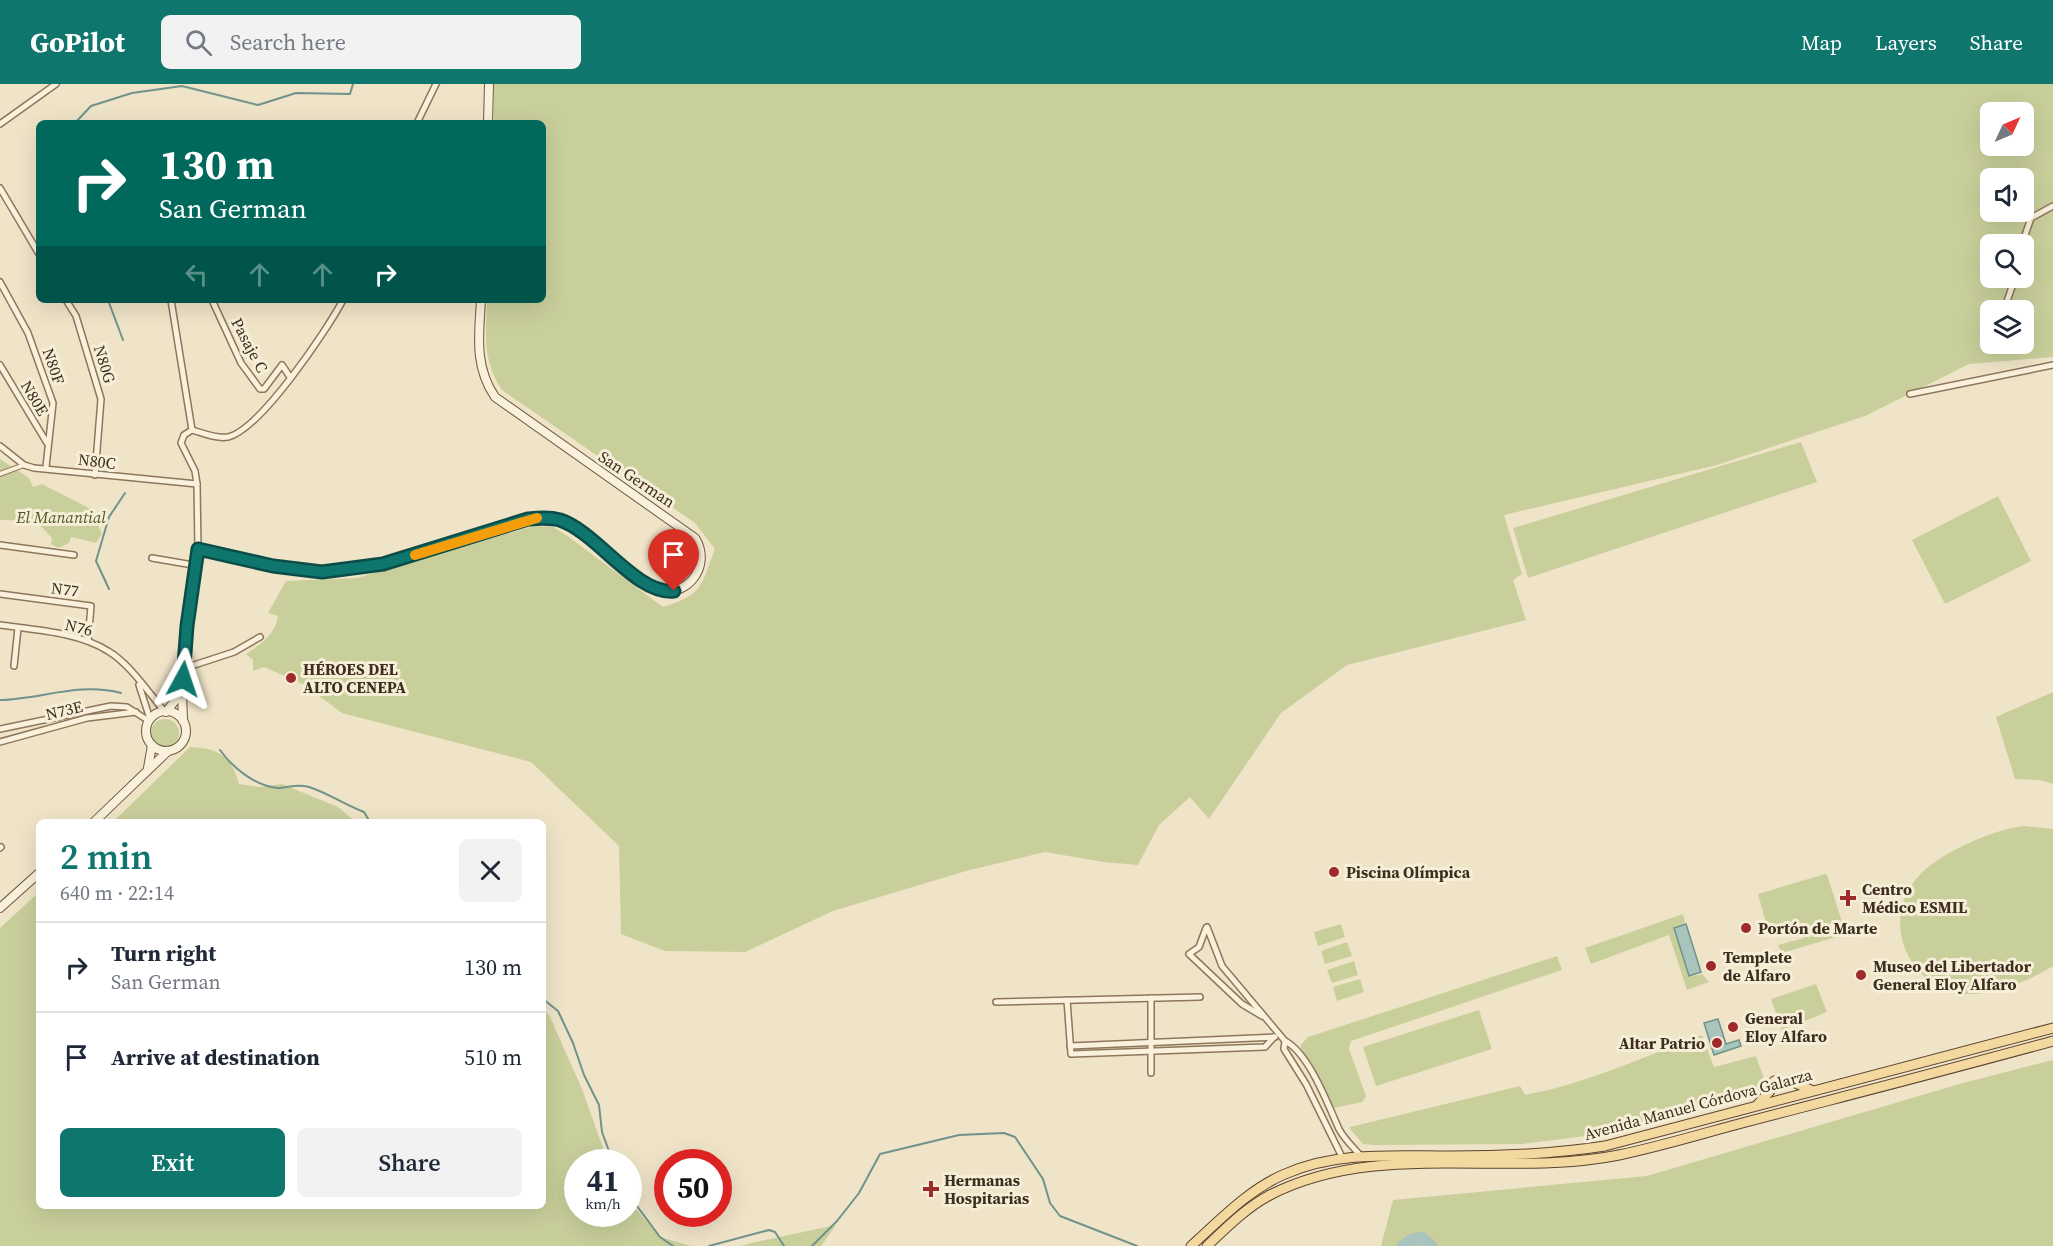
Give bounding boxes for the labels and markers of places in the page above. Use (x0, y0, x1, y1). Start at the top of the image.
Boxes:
pin (648, 529, 699, 591)
place label: HÉROES DEL ALTO CENEPA (303, 658, 406, 698)
marker: HÉROES DEL ALTO CENEPA (284, 671, 298, 685)
place label: Piscina Olímpica (1346, 861, 1471, 883)
marker: Piscina Olímpica (1327, 865, 1341, 879)
place label: Centro Médico ESMIL (1862, 878, 1967, 918)
marker: Centro Médico ESMIL (1839, 889, 1857, 907)
place label: Portón de Marte (1758, 917, 1877, 939)
marker: Portón de Marte (1739, 921, 1753, 935)
place label: Templete de Alfaro (1723, 946, 1792, 986)
place label: Museo del Libertador General Eloy Alfaro (1873, 955, 2032, 995)
marker: Templete de Alfaro (1704, 959, 1718, 973)
marker: Museo del Libertador General Eloy Alfaro (1854, 968, 1868, 982)
place label: General Eloy Alfaro (1745, 1007, 1827, 1047)
marker: General Eloy Alfaro (1726, 1020, 1740, 1034)
place label: Altar Patrio (1619, 1032, 1705, 1054)
marker: Altar Patrio (1710, 1036, 1724, 1050)
place label: Hermanas Hospitarias (944, 1169, 1029, 1209)
marker: Hermanas Hospitarias (922, 1180, 940, 1198)

